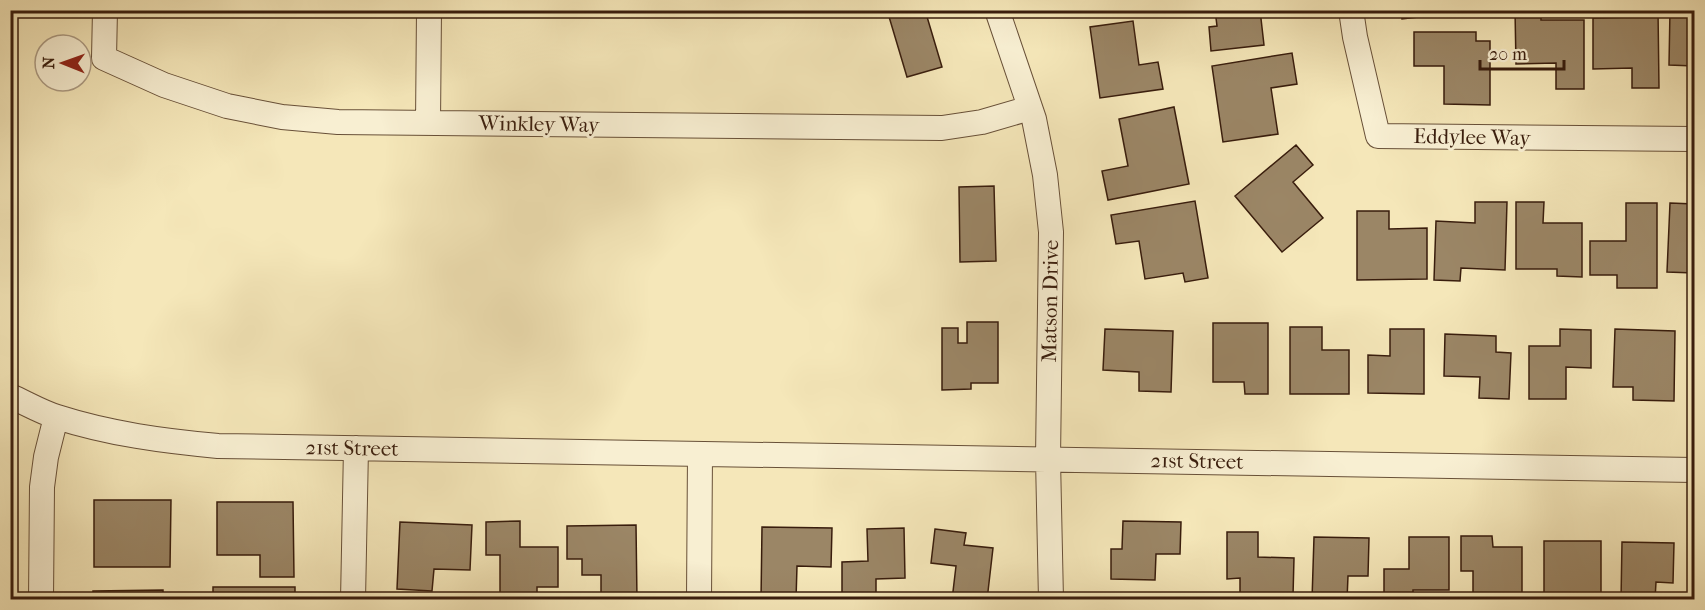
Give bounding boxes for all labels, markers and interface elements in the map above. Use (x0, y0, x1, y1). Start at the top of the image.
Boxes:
north arrow (33, 33, 93, 93)
scale bar (1480, 33, 1564, 71)
text: 20 m (1489, 44, 1527, 65)
text: N (39, 56, 58, 69)
street label: Winkley Way (477, 111, 600, 137)
street label: Eddylee Way (1413, 124, 1532, 150)
street label: Matson Drive (1037, 239, 1063, 363)
street label: 21st Street (305, 435, 399, 461)
street label: 21st Street (1150, 448, 1244, 474)

